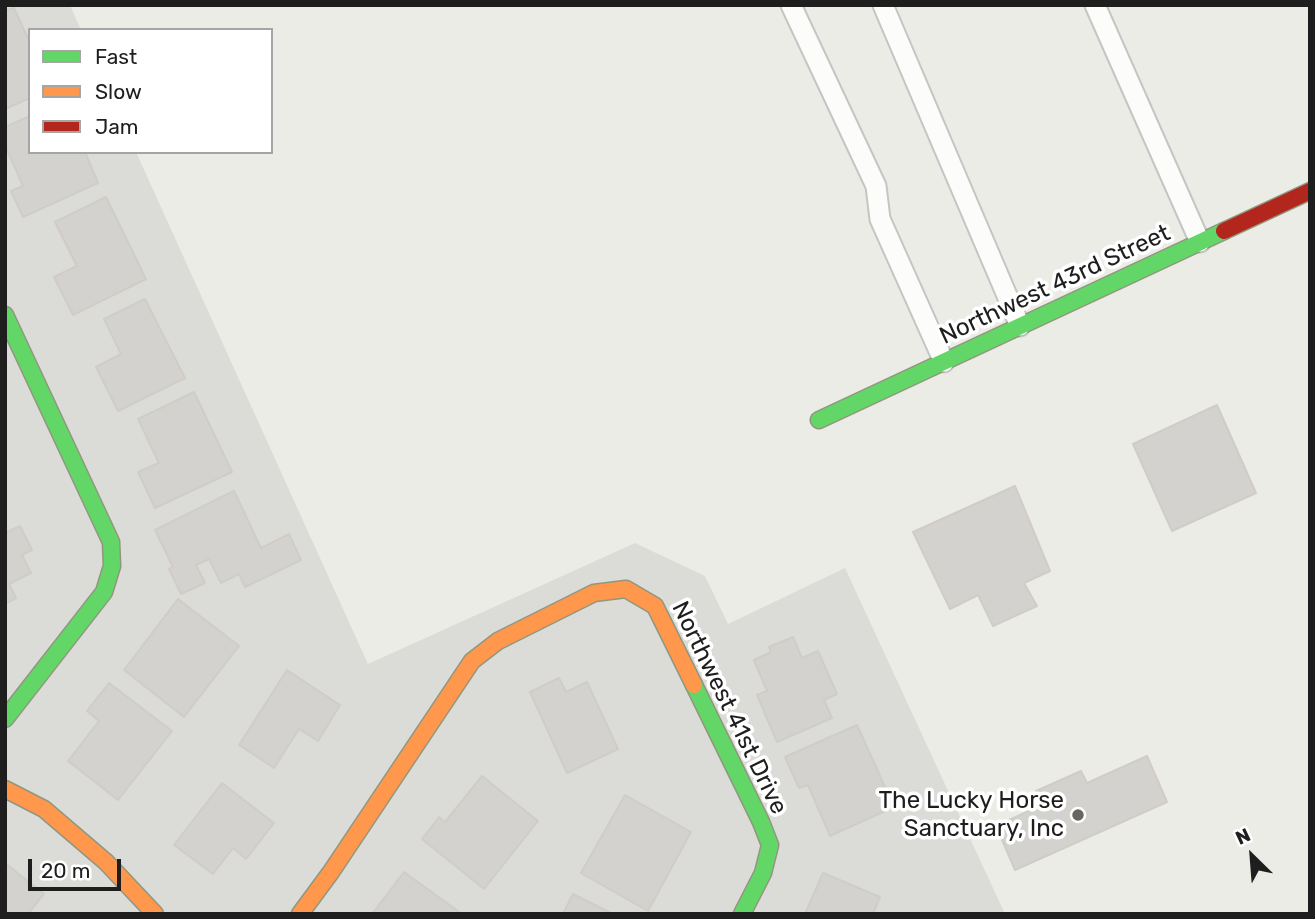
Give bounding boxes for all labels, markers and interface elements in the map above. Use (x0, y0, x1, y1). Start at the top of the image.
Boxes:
legend (28, 28, 273, 154)
text: Fast (95, 44, 137, 69)
text: Slow (95, 79, 142, 104)
text: Jam (95, 114, 139, 139)
street label: Northwest 43rd Street (935, 219, 1175, 351)
street label: Northwest 41st Drive (665, 597, 793, 819)
place label: The Lucky Horse Sanctuary, Inc (879, 787, 1064, 843)
marker: The Lucky Horse Sanctuary, Inc (1070, 807, 1086, 823)
north arrow (1217, 821, 1287, 891)
text: N (1232, 823, 1254, 850)
scale bar (32, 846, 124, 890)
text: 20 m (41, 858, 90, 883)

